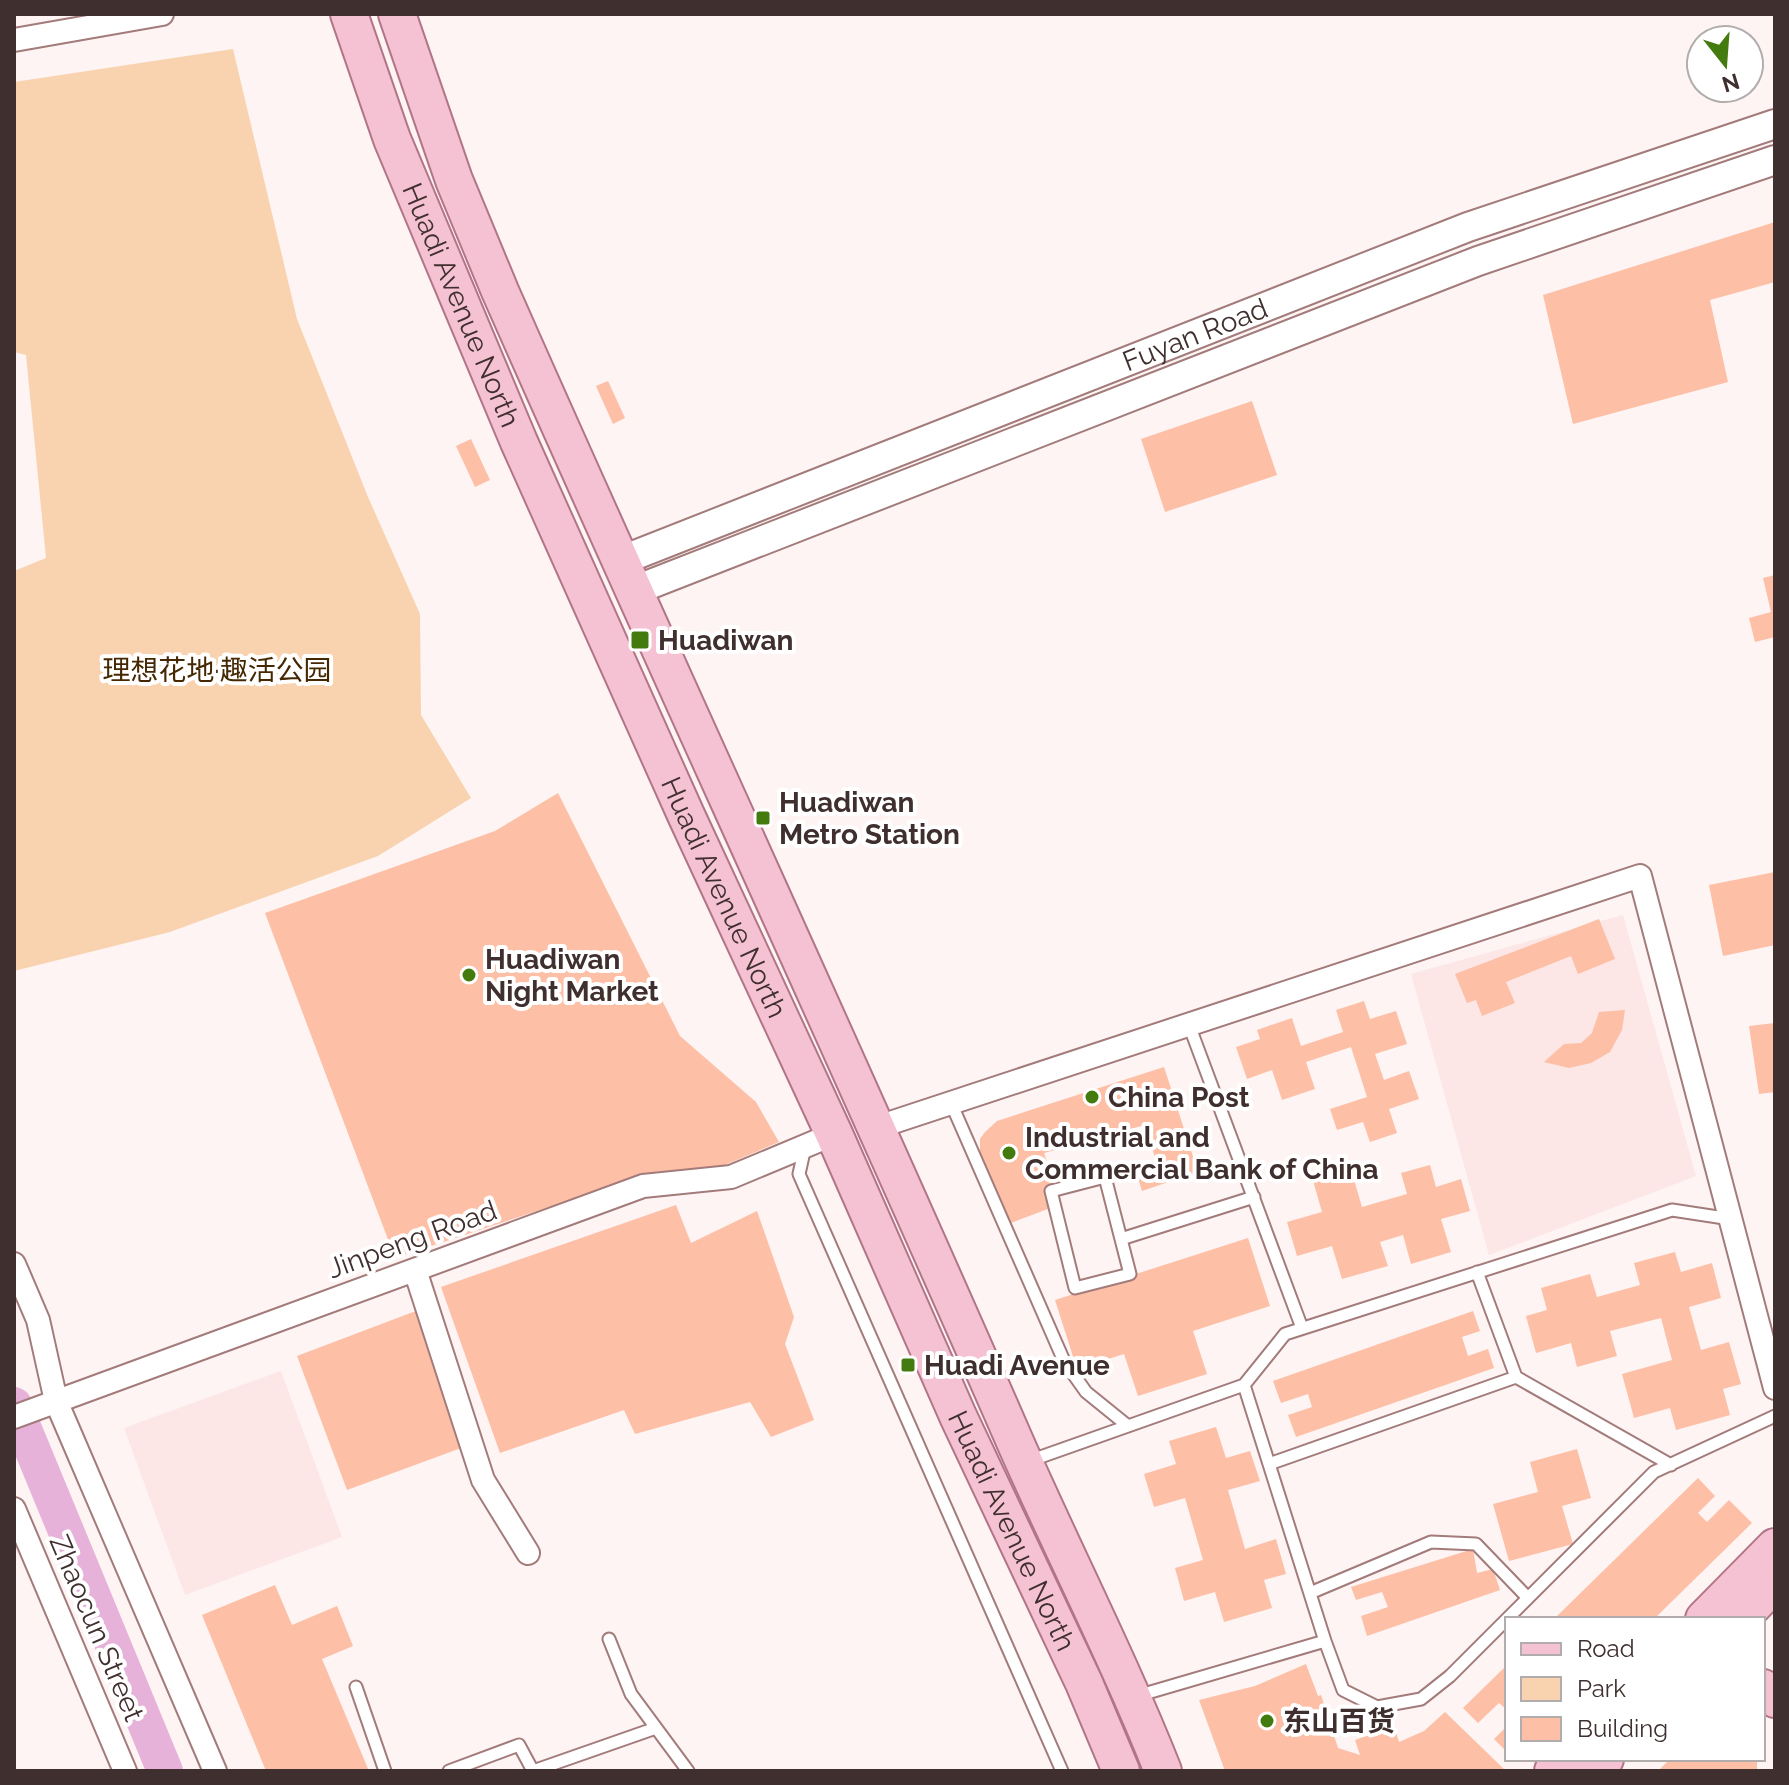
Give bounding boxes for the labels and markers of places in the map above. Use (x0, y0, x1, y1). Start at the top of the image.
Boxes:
place label: Huadiwan (658, 624, 794, 657)
marker: Huadiwan (629, 629, 651, 651)
place label: Huadiwan Metro Station (779, 786, 960, 851)
marker: Huadiwan Metro Station (754, 809, 772, 827)
place label: Huadiwan Night Market (485, 943, 659, 1008)
marker: Huadiwan Night Market (460, 966, 478, 984)
place label: China Post (1108, 1081, 1250, 1114)
marker: China Post (1083, 1088, 1101, 1106)
place label: Industrial and Commercial Bank of China (1025, 1121, 1378, 1186)
marker: Industrial and Commercial Bank of China (1000, 1144, 1018, 1162)
place label: Huadi Avenue (924, 1349, 1110, 1382)
marker: Huadi Avenue (899, 1356, 917, 1374)
place label: 东山百货 (1283, 1705, 1395, 1738)
marker: 东山百货 (1258, 1712, 1276, 1730)

